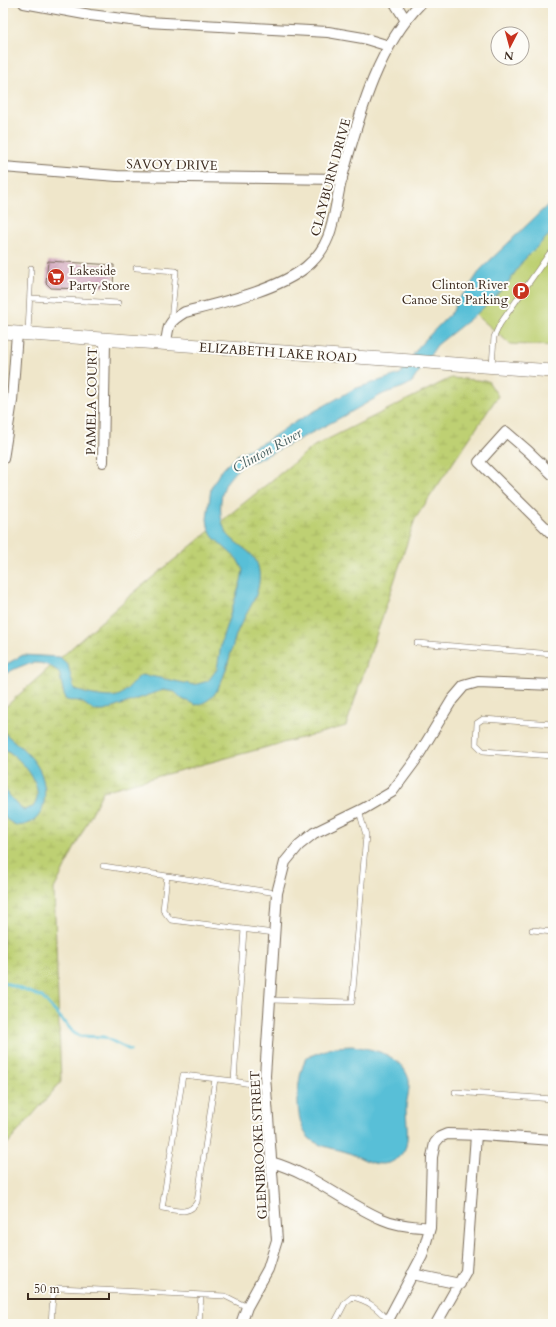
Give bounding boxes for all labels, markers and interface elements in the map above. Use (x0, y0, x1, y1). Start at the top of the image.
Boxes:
north arrow (490, 26, 530, 66)
text: N (503, 47, 515, 63)
street label: CLAYBURN DRIVE (307, 116, 355, 238)
street label: SAVOY DRIVE (126, 155, 218, 175)
place label: Lakeside Party Store (69, 262, 130, 295)
supermarket icon: Lakeside Party Store (46, 267, 66, 287)
place label: Clinton River Canoe Site Parking (402, 276, 509, 309)
parking icon: Clinton River Canoe Site Parking (511, 281, 531, 301)
street label: ELIZABETH LAKE ROAD (199, 339, 357, 367)
street label: PAMELA COURT (82, 346, 102, 455)
water label: Clinton River (229, 423, 306, 477)
street label: GLENBROOKE STREET (246, 1069, 272, 1220)
scale bar (28, 1275, 109, 1301)
text: 50 m (34, 1281, 61, 1297)

